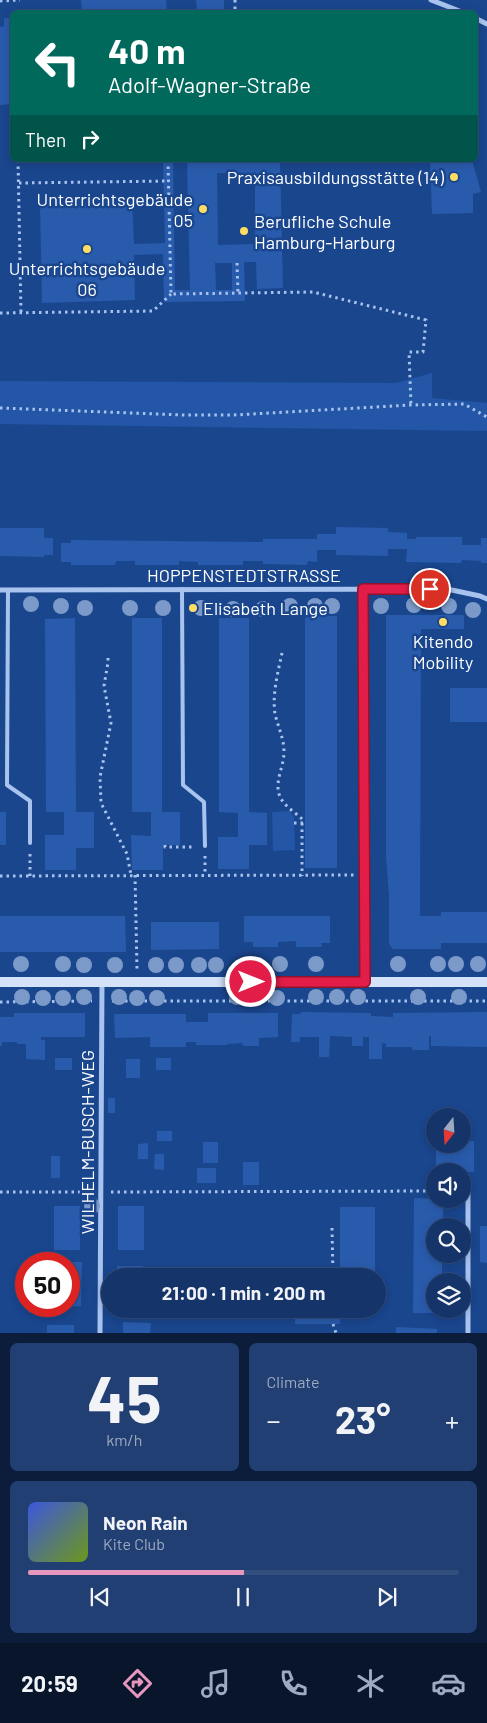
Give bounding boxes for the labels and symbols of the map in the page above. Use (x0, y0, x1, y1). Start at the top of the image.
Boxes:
place label: Praxisausbildungsstätte (14) (227, 166, 444, 188)
marker: Praxisausbildungsstätte (14) (448, 171, 460, 183)
place label: Unterrichtsgebäude 05 (36, 188, 193, 231)
marker: Unterrichtsgebäude 05 (197, 203, 209, 215)
place label: Berufliche Schule Hamburg-Harburg (254, 210, 395, 253)
marker: Berufliche Schule Hamburg-Harburg (238, 225, 250, 237)
marker: Unterrichtsgebäude 06 (81, 243, 93, 255)
place label: Unterrichtsgebäude 06 (9, 257, 165, 300)
street label: HOPPENSTEDTSTRASSE (147, 564, 341, 586)
pin (409, 568, 451, 610)
place label: Elisabeth Lange (203, 597, 328, 619)
marker: Elisabeth Lange (187, 602, 199, 614)
marker: Kitendo Mobility (437, 616, 449, 628)
place label: Kitendo Mobility (413, 630, 473, 673)
position arrow (224, 955, 276, 1007)
street label: WILHELM-BUSCH-WEG (76, 1050, 98, 1234)
north arrow (426, 1108, 471, 1152)
speed limit sign: 50 (15, 1252, 80, 1317)

